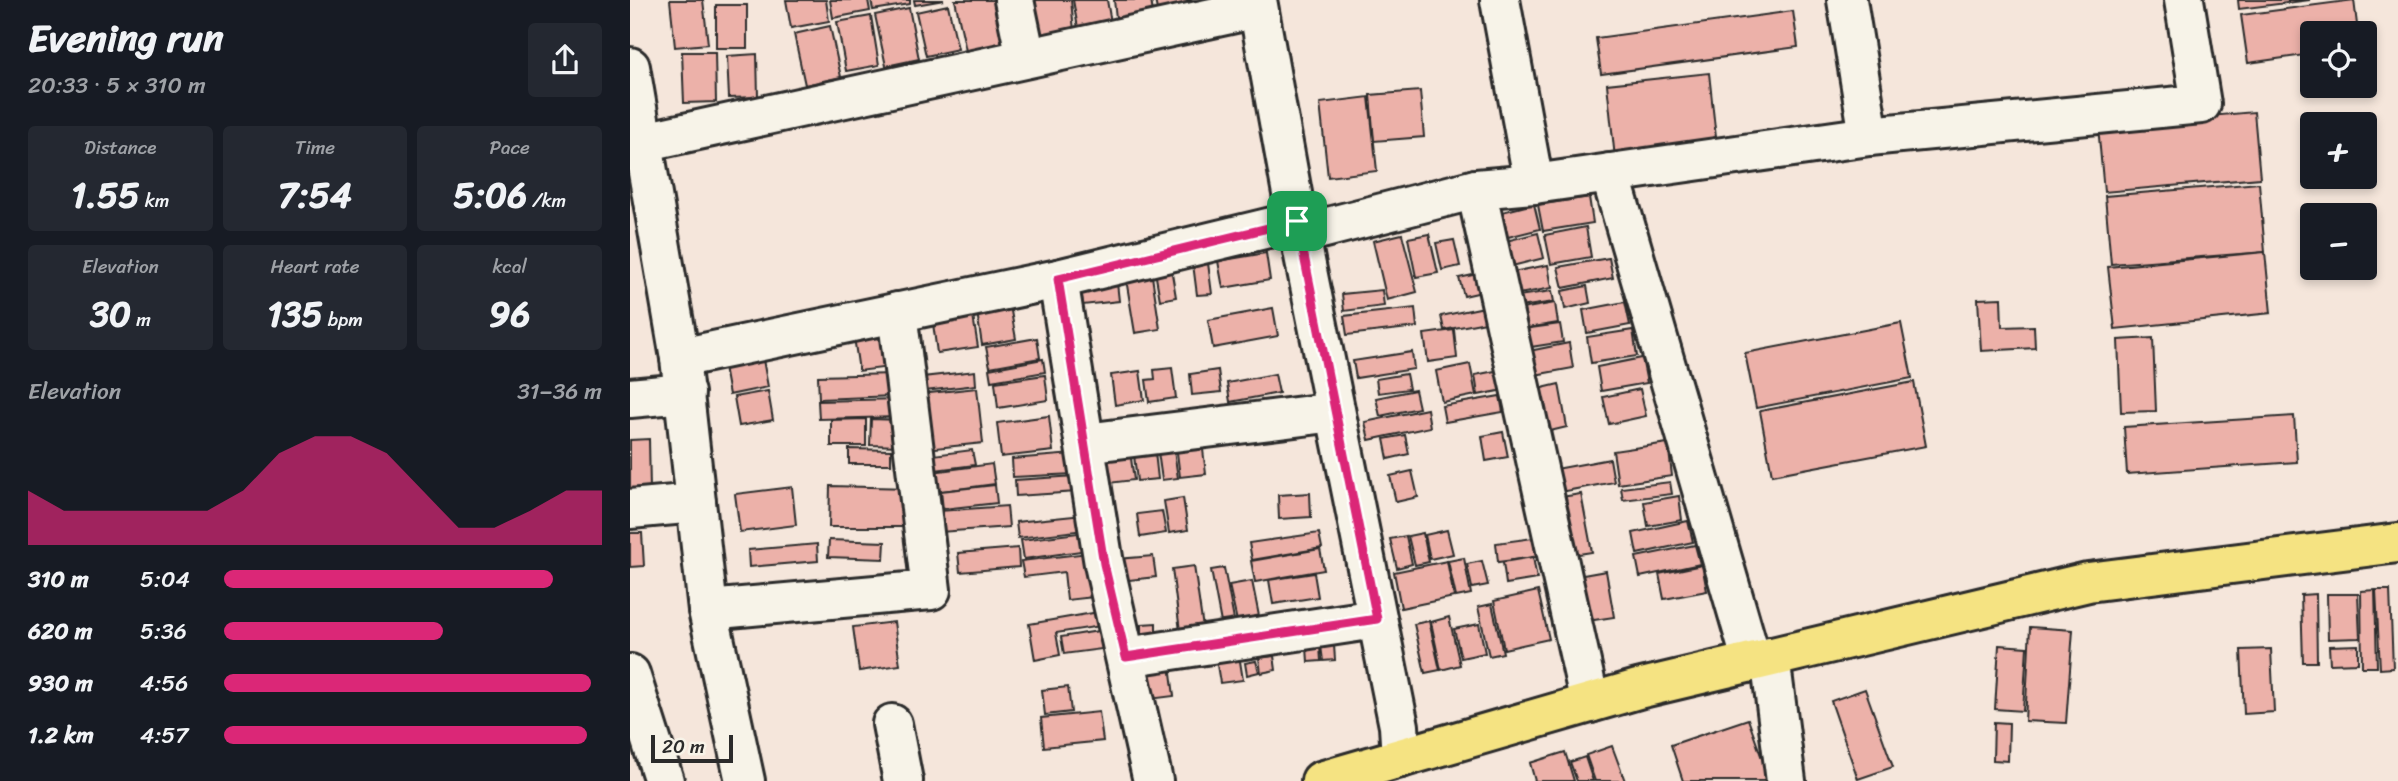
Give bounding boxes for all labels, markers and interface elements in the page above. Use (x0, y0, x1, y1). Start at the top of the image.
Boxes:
text: Evening run (28, 5, 224, 72)
map controls (2300, 21, 2377, 280)
button: locate (2300, 21, 2377, 98)
button: share (528, 23, 602, 97)
text: 20:33 · 5 × 310 m (28, 65, 206, 106)
button: + (2300, 112, 2377, 189)
text: Distance (84, 131, 156, 164)
text: Time (295, 131, 335, 164)
text: Pace (490, 131, 530, 164)
text: 1.55 (71, 164, 140, 226)
text: 7:54 (278, 164, 352, 226)
text: 5:06 (453, 164, 527, 226)
text: km (140, 184, 169, 217)
text: /km (527, 184, 566, 217)
pin (1267, 191, 1327, 251)
icon: arrive (1278, 202, 1316, 240)
button: − (2300, 203, 2377, 280)
text: Elevation (82, 250, 159, 283)
text: Heart rate (270, 250, 360, 283)
text: kcal (492, 250, 527, 283)
text: 30 (90, 283, 131, 345)
text: 135 (267, 283, 323, 345)
text: 96 (489, 283, 530, 345)
text: m (131, 303, 151, 336)
text: bpm (323, 303, 363, 336)
text: Elevation (28, 371, 121, 412)
text: 31–36 m (517, 371, 602, 412)
text: 310 m (28, 559, 89, 600)
text: 5:04 (140, 559, 190, 600)
text: 620 m (28, 611, 93, 652)
text: 5:36 (140, 611, 187, 652)
text: 930 m (28, 663, 93, 704)
text: 4:56 (140, 663, 188, 704)
text: 1.2 km (28, 715, 94, 756)
text: 4:57 (140, 715, 189, 756)
text: 20 m (662, 730, 705, 763)
scale bar (651, 732, 733, 764)

